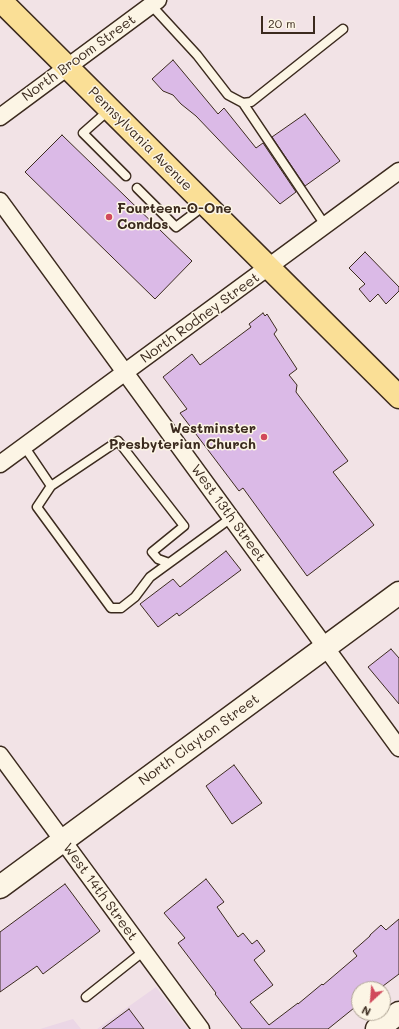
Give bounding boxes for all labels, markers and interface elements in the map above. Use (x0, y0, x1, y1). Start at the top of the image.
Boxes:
scale bar (263, 8, 317, 34)
street label: North Broom Street (19, 11, 139, 105)
text: 20 m (268, 15, 296, 31)
street label: Pennsylvania Avenue (85, 84, 195, 194)
place label: Fourteen-O-One Condos (117, 201, 232, 234)
marker: Fourteen-O-One Condos (104, 212, 114, 222)
street label: North Rodney Street (137, 269, 263, 367)
place label: Westminster Presbyterian Church (109, 421, 256, 454)
marker: Westminster Presbyterian Church (259, 432, 269, 442)
street label: West 13th Street (187, 461, 269, 565)
street label: North Clayton Street (135, 691, 263, 789)
street label: West 14th Street (59, 840, 141, 944)
north arrow (351, 981, 391, 1021)
text: N (359, 1003, 373, 1020)

